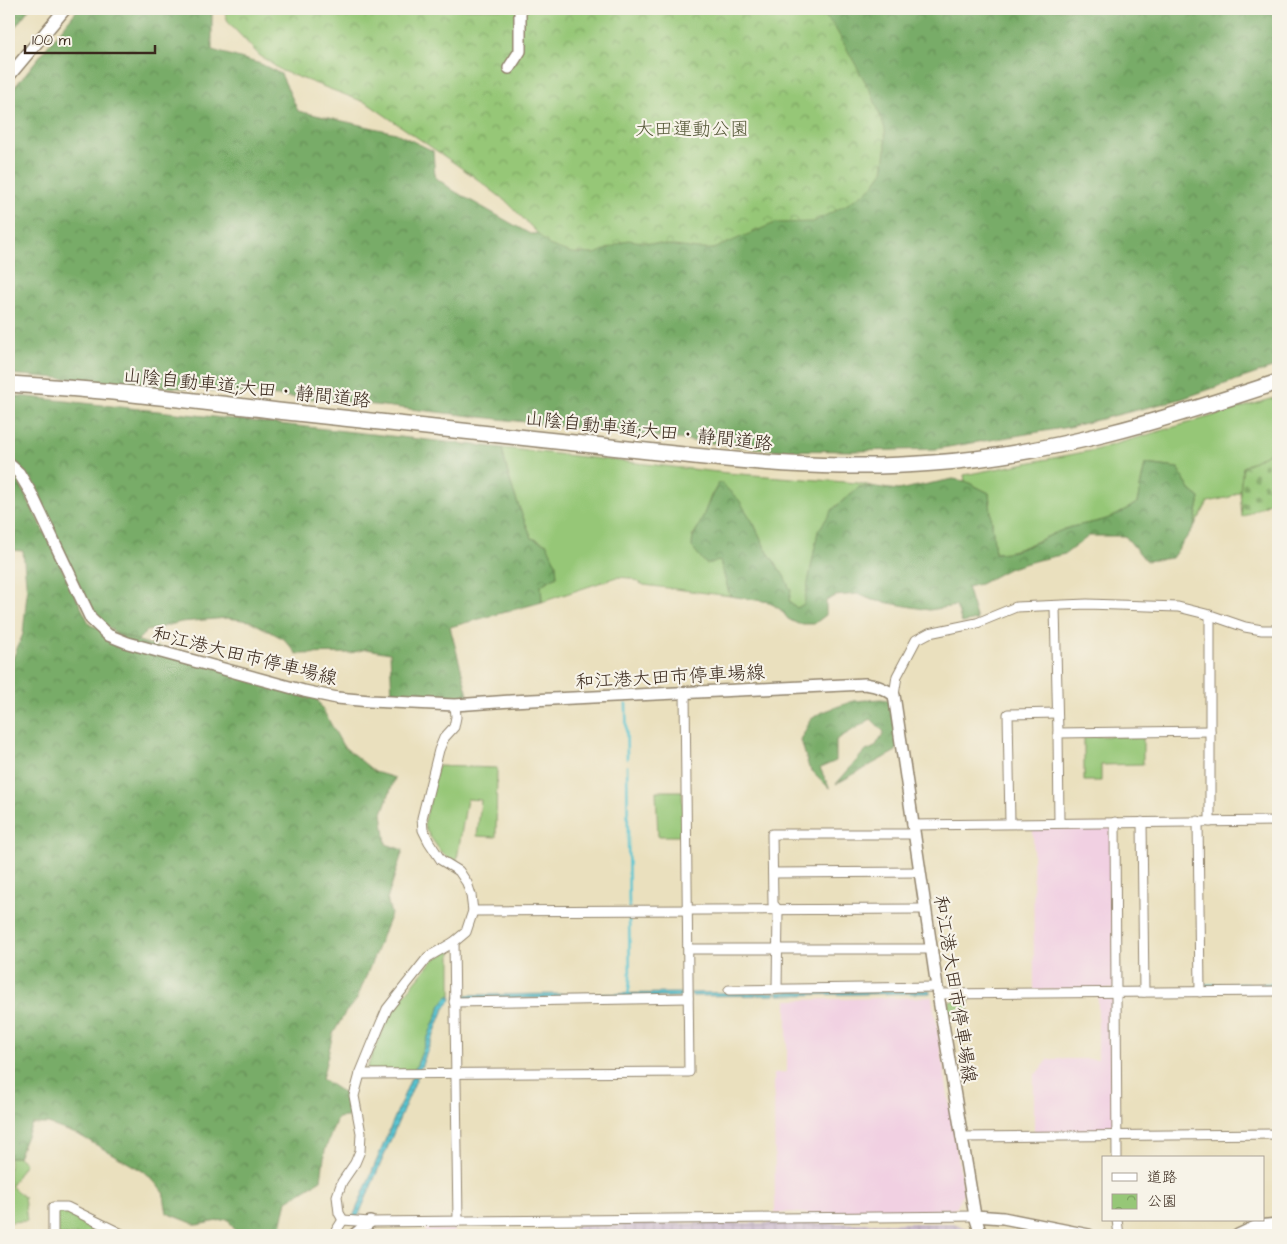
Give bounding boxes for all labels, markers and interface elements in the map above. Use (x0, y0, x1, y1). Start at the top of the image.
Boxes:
scale bar (25, 22, 155, 54)
text: 100 m (32, 30, 71, 51)
park label: 大田運動公園 (635, 116, 749, 143)
street label: 山陰自動車道;大田・静間道路 (121, 362, 372, 415)
street label: 山陰自動車道;大田・静間道路 (523, 405, 774, 458)
street label: 和江港大田市停車場線 (149, 620, 340, 693)
street label: 和江港大田市停車場線 (574, 659, 766, 696)
street label: 和江港大田市停車場線 (926, 893, 983, 1085)
legend (1102, 1156, 1264, 1222)
text: 道路 (1147, 1167, 1177, 1188)
text: 公園 (1147, 1191, 1177, 1212)

